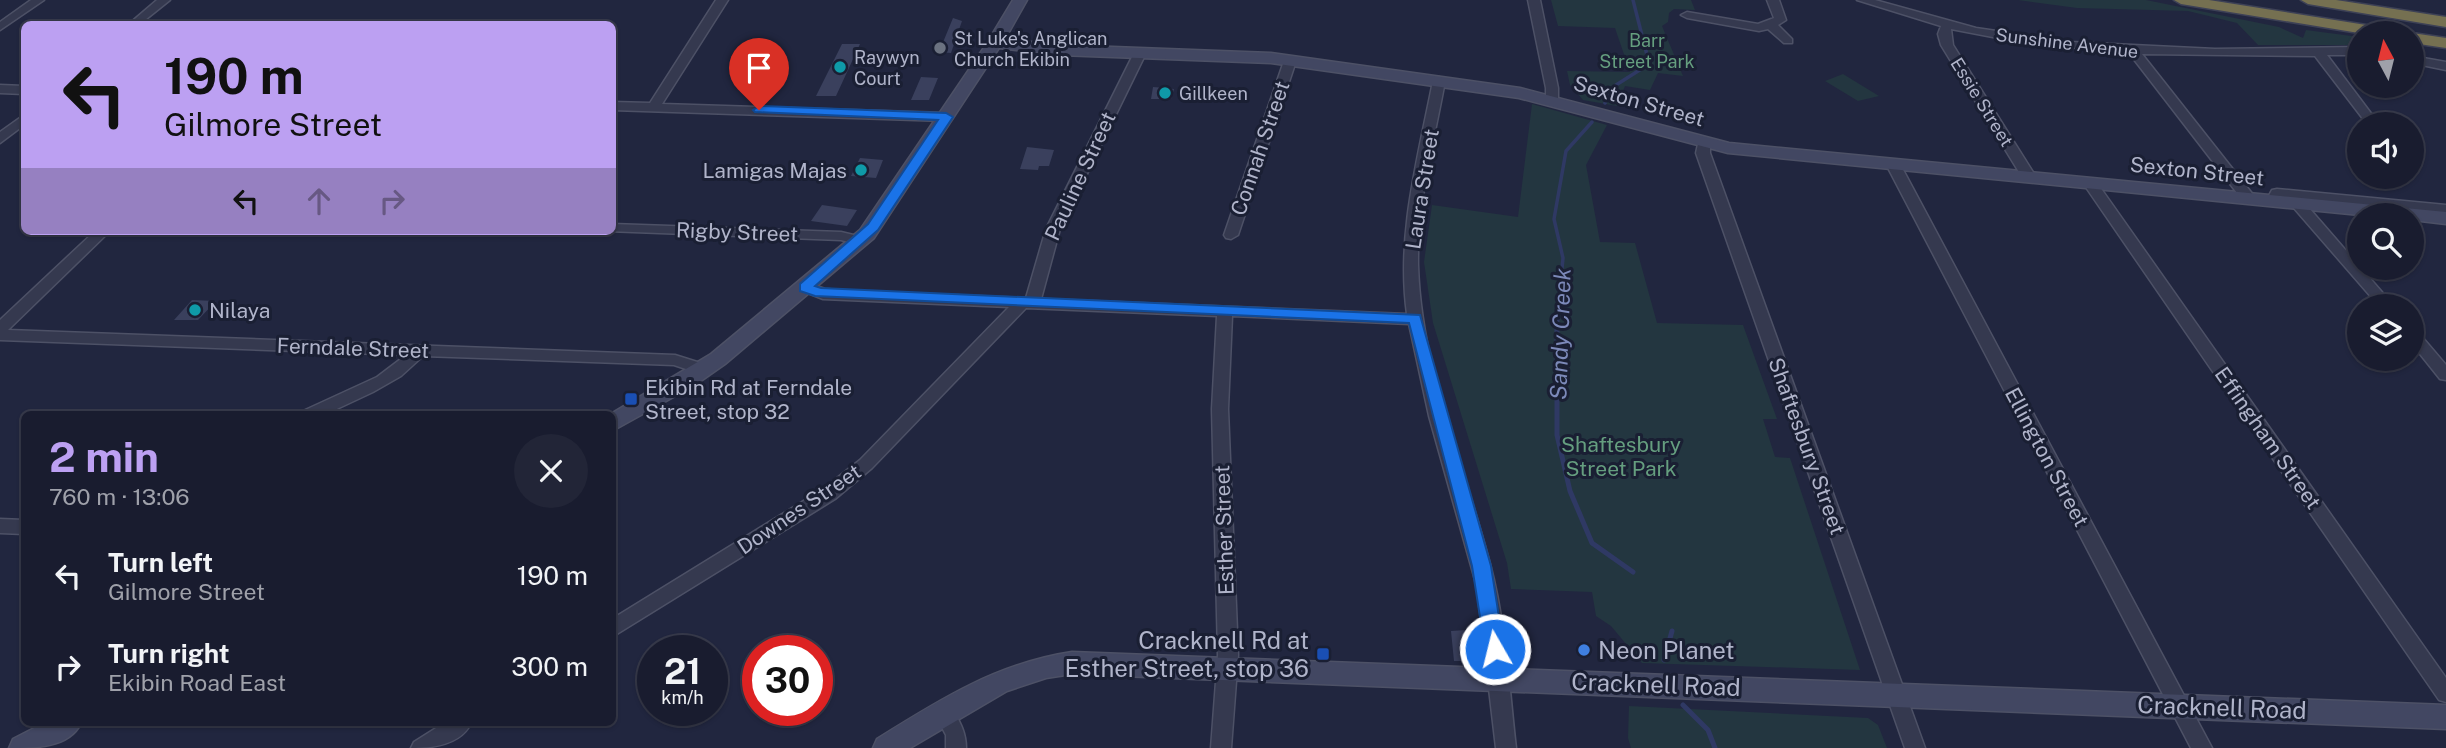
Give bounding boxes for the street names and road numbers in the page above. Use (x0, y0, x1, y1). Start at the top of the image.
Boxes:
street label: Sunshine Avenue (1994, 24, 2140, 62)
street label: Essie Street (1946, 54, 2018, 150)
street label: Sexton Street (1571, 70, 1707, 132)
street label: Connah Street (1225, 77, 1295, 219)
street label: Pauline Street (1039, 108, 1121, 244)
street label: Laura Street (1400, 127, 1444, 251)
street label: Sexton Street (2129, 152, 2265, 190)
street label: Rigby Street (675, 217, 799, 247)
street label: Ferndale Street (276, 333, 430, 363)
street label: Shaftesbury Street (1763, 354, 1851, 538)
street label: Effingham Street (2210, 362, 2326, 514)
street label: Ellington Street (2000, 383, 2094, 531)
street label: Downes Street (732, 458, 866, 560)
street label: Esther Street (1209, 465, 1239, 595)
street label: Cracknell Road (1571, 667, 1741, 701)
street label: Cracknell Road (2137, 690, 2307, 724)

